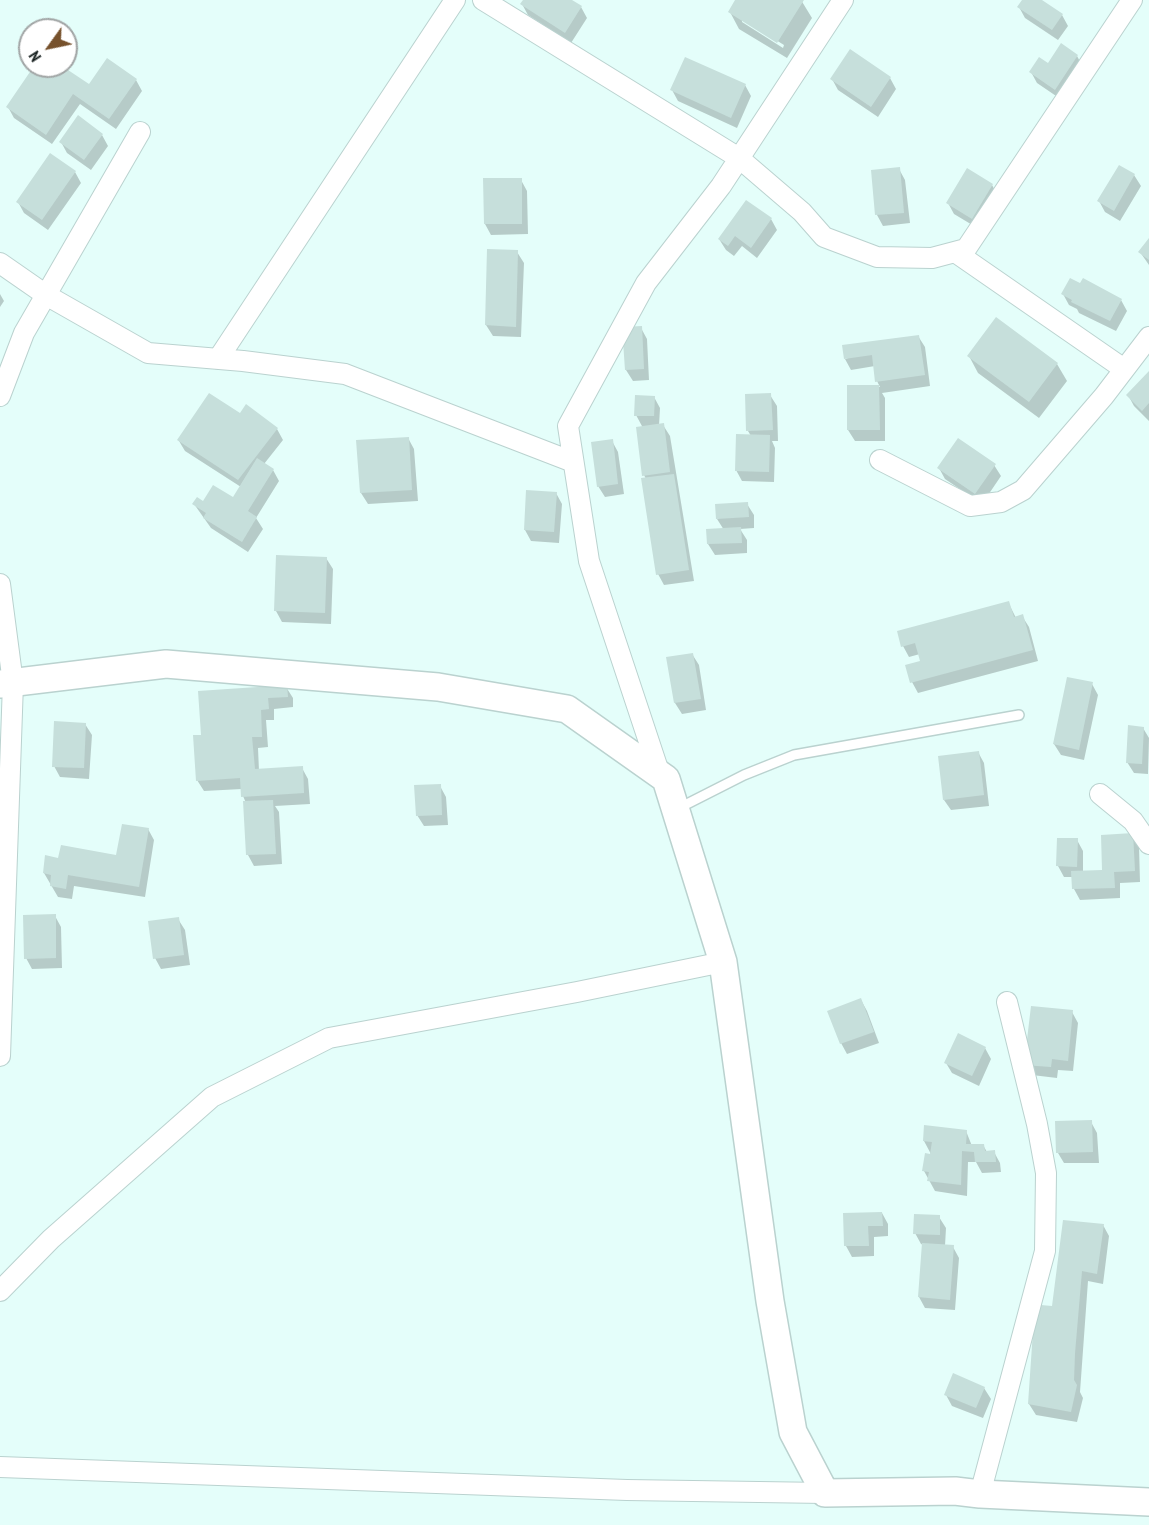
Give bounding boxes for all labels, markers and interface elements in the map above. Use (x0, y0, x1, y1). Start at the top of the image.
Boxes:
north arrow (18, 18, 78, 78)
text: N (24, 48, 45, 66)

